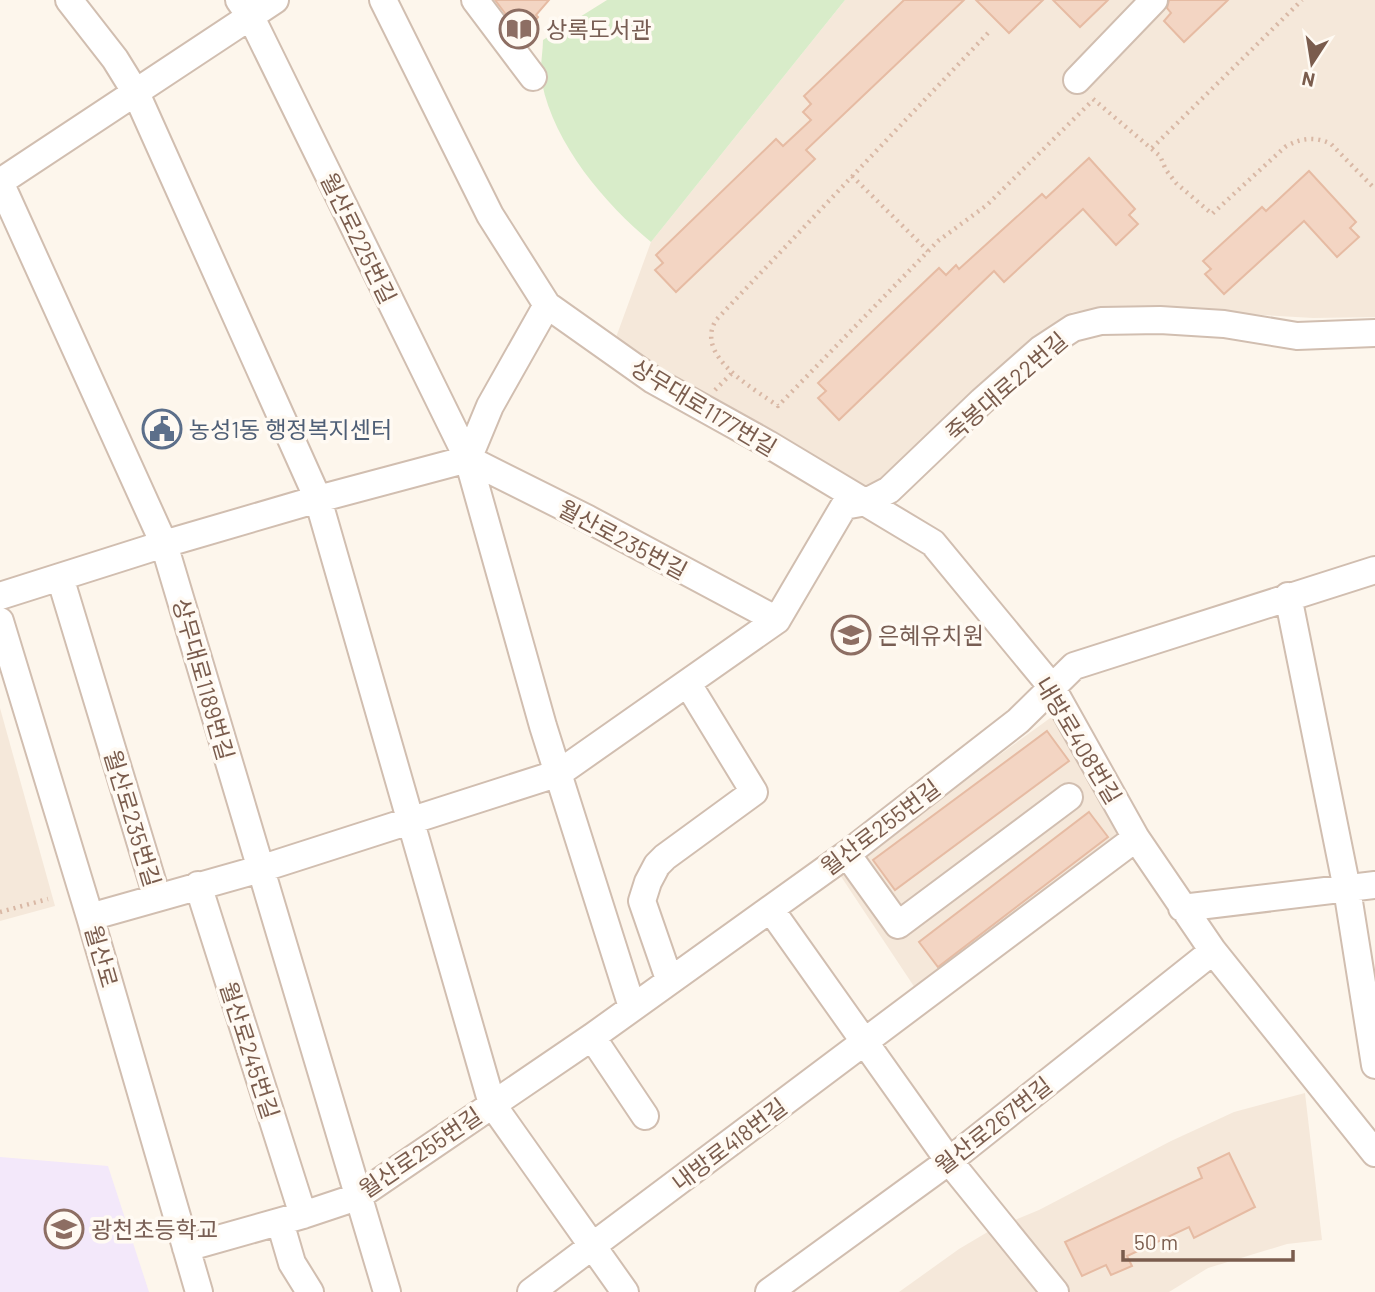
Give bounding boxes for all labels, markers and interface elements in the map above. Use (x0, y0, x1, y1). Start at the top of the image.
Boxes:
library icon: 상록도서관 (498, 8, 540, 50)
place label: 상록도서관 (546, 15, 652, 43)
north arrow (1277, 28, 1347, 98)
text: N (1300, 68, 1317, 93)
street label: 월산로225번길 (315, 168, 403, 308)
street label: 죽봉대로22번길 (940, 326, 1072, 446)
street label: 상무대로1177번길 (626, 353, 782, 461)
public building icon: 농성1동 행정복지센터 (141, 408, 183, 450)
place label: 농성1동 행정복지센터 (189, 415, 392, 443)
street label: 월산로235번길 (554, 493, 692, 585)
street label: 상무대로1189번길 (168, 595, 240, 763)
school or university icon: 은혜유치원 (830, 614, 872, 656)
place label: 은혜유치원 (878, 621, 984, 649)
street label: 내방로408번길 (1030, 671, 1128, 809)
street label: 월산로235번길 (99, 746, 167, 890)
street label: 월산로255번길 (815, 773, 945, 881)
street label: 월산로 (80, 922, 124, 990)
street label: 월산로245번길 (215, 978, 285, 1122)
street label: 월산로267번길 (929, 1071, 1057, 1179)
street label: 내방로418번길 (666, 1092, 792, 1196)
street label: 월산로255번길 (353, 1101, 487, 1203)
school or university icon: 광천초등학교 (43, 1208, 85, 1250)
place label: 광천초등학교 (91, 1215, 218, 1243)
scale bar (1123, 1218, 1293, 1262)
text: 50 m (1134, 1229, 1178, 1254)

